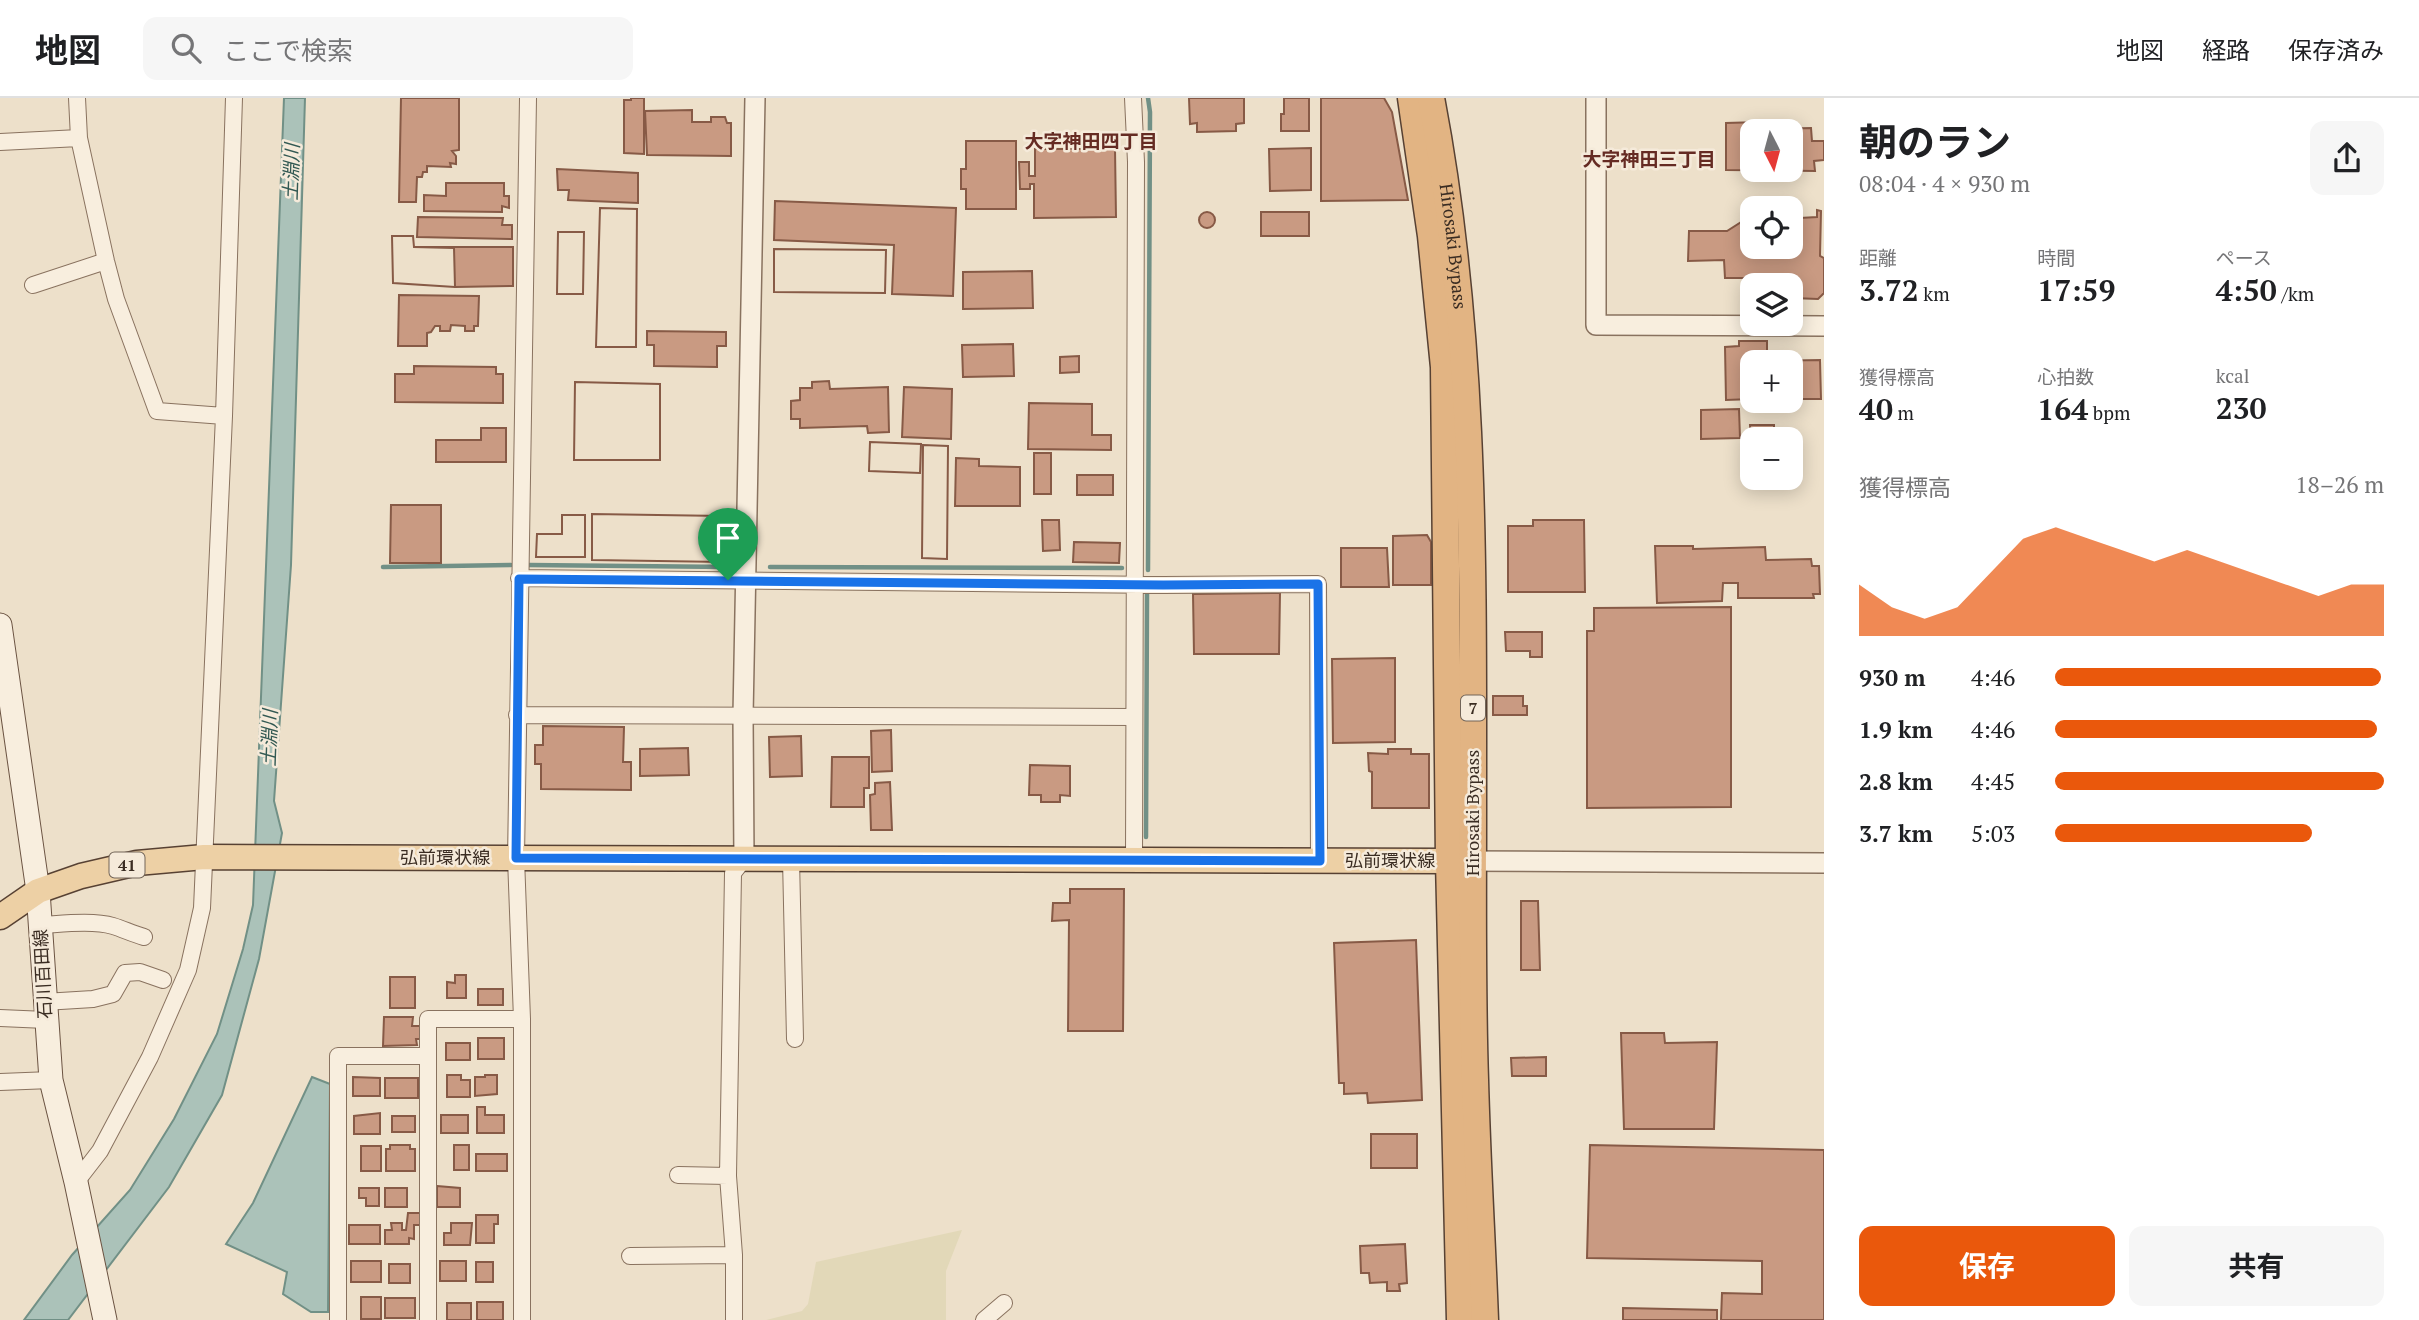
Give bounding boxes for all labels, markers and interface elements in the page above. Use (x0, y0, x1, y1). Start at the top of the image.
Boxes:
search box (143, 17, 633, 80)
text: 地図 (35, 28, 101, 71)
icon: search (167, 29, 205, 67)
text: ここで検索 (223, 33, 353, 67)
text: 地図 (2116, 34, 2164, 66)
text: 経路 (2202, 34, 2250, 66)
text: 保存済み (2288, 34, 2384, 66)
text: 朝のラン (1859, 117, 2011, 167)
north arrow (1740, 119, 1802, 182)
map controls (1740, 119, 1803, 490)
button: share (2310, 121, 2384, 195)
district label: 大字神田四丁目 (1024, 128, 1158, 153)
water label: 土淵川 (277, 141, 304, 201)
district label: 大字神田三丁目 (1582, 146, 1716, 171)
text: 08:04 · 4 × 930 m (1859, 168, 2030, 199)
street label: Hirosaki Bypass (1434, 182, 1473, 310)
button: locate (1740, 196, 1803, 259)
text: 距離 (1859, 245, 1897, 270)
text: 時間 (2037, 245, 2075, 270)
text: ペース (2216, 245, 2272, 270)
text: 3.72 (1859, 270, 1919, 310)
text: 17:59 (2037, 270, 2115, 310)
text: 4:50 (2216, 270, 2277, 310)
button: layers (1740, 273, 1803, 336)
text: km (1919, 281, 1950, 306)
text: /km (2277, 281, 2314, 306)
button: + (1740, 350, 1803, 413)
text: kcal (2216, 363, 2249, 388)
text: 獲得標高 (1859, 364, 1935, 389)
text: 心拍数 (2037, 364, 2094, 389)
text: 230 (2216, 388, 2267, 428)
text: 40 (1859, 389, 1893, 429)
text: 164 (2037, 389, 2088, 429)
text: m (1893, 400, 1914, 425)
text: bpm (2088, 400, 2130, 425)
button: − (1740, 427, 1803, 490)
text: 18–26 m (2295, 469, 2384, 500)
text: 獲得標高 (1859, 472, 1951, 503)
pin (698, 508, 758, 580)
icon: arrive (709, 519, 747, 557)
text: 930 m (1859, 662, 1925, 693)
text: 4:46 (1971, 662, 2015, 693)
road number: 7 (1461, 695, 1485, 720)
water label: 土淵川 (255, 707, 282, 767)
text: 1.9 km (1859, 714, 1933, 745)
text: 4:46 (1971, 714, 2015, 745)
street label: Hirosaki Bypass (1460, 750, 1484, 876)
text: 2.8 km (1859, 766, 1933, 797)
text: 4:45 (1971, 766, 2015, 797)
text: 3.7 km (1859, 818, 1933, 849)
text: 5:03 (1971, 818, 2015, 849)
street label: 弘前環状線 (400, 845, 490, 869)
street label: 弘前環状線 (1345, 848, 1435, 872)
road number: 41 (110, 852, 144, 878)
street label: 石川百田線 (28, 928, 56, 1020)
button: 保存 (1859, 1226, 2115, 1306)
button: 共有 (2129, 1226, 2384, 1306)

